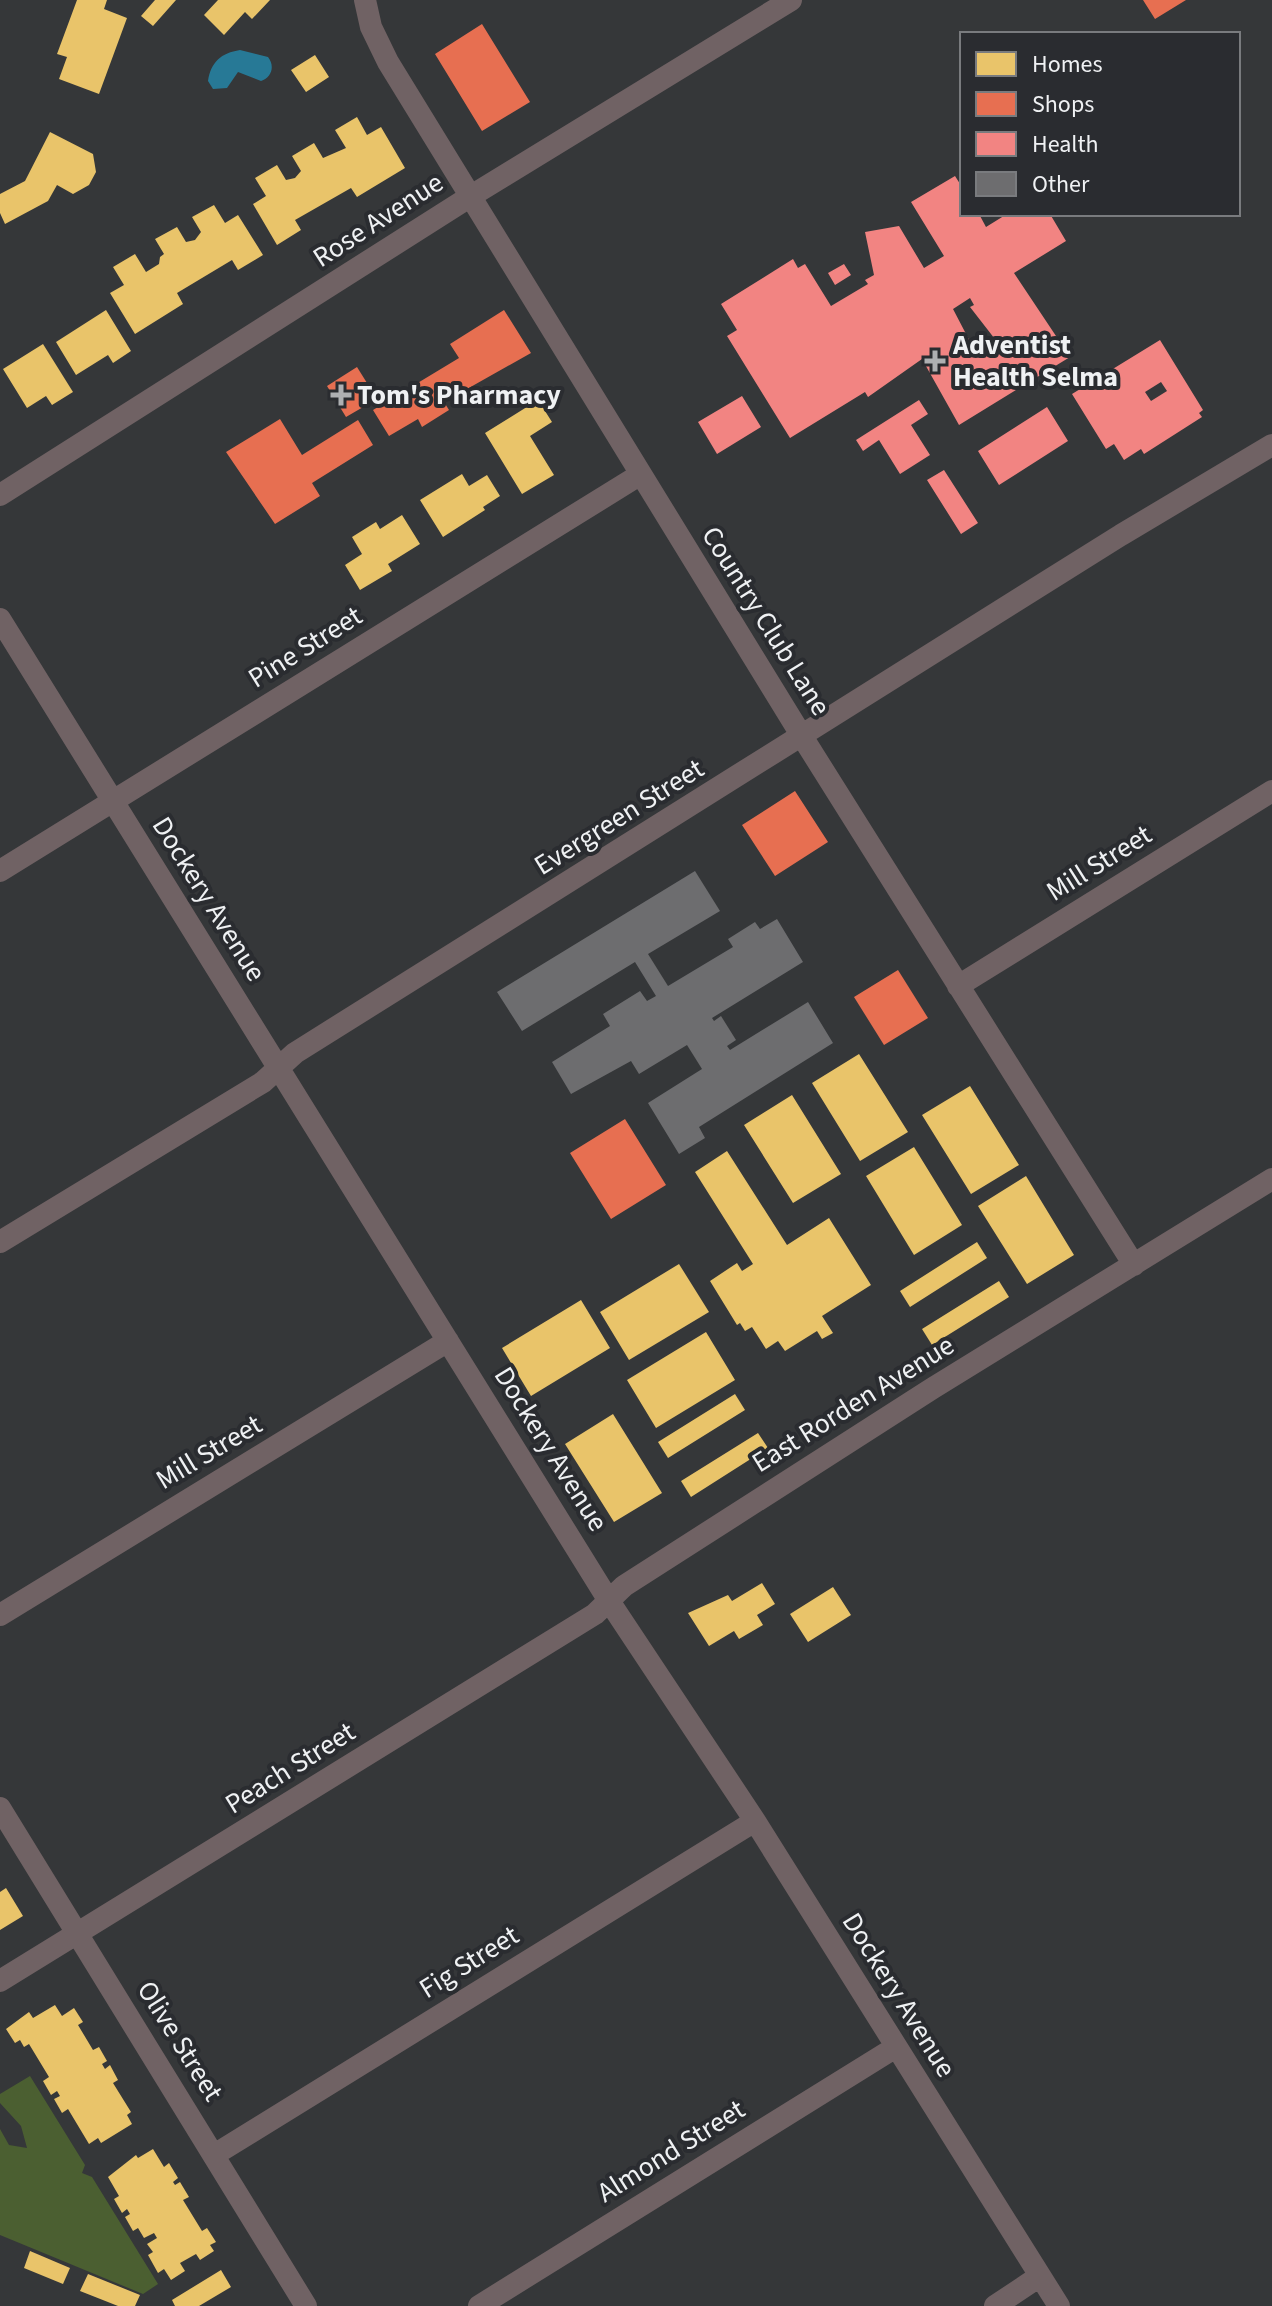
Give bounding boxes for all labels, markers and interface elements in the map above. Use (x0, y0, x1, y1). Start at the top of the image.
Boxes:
legend (960, 32, 1240, 216)
text: Homes (1032, 47, 1103, 82)
text: Shops (1032, 87, 1094, 122)
text: Health (1032, 127, 1099, 162)
street label: Rose Avenue (305, 163, 451, 277)
text: Other (1032, 167, 1090, 202)
place label: Adventist Health Selma (952, 325, 1118, 397)
marker: Adventist Health Selma (924, 350, 946, 372)
place label: Tom's Pharmacy (357, 375, 561, 415)
marker: Tom's Pharmacy (332, 386, 350, 404)
street label: Country Club Lane (692, 519, 840, 723)
street label: Pine Street (240, 596, 370, 698)
street label: Evergreen Street (526, 749, 712, 885)
street label: Dockery Avenue (142, 809, 276, 989)
street label: Mill Street (1039, 815, 1160, 911)
street label: East Rorden Avenue (744, 1326, 962, 1482)
street label: Dockery Avenue (484, 1359, 618, 1539)
street label: Mill Street (148, 1404, 270, 1499)
street label: Peach Street (217, 1712, 363, 1824)
street label: Dockery Avenue (832, 1905, 966, 2085)
street label: Fig Street (412, 1915, 527, 2008)
street label: Olive Street (127, 1973, 233, 2109)
street label: Almond Street (589, 2089, 753, 2212)

